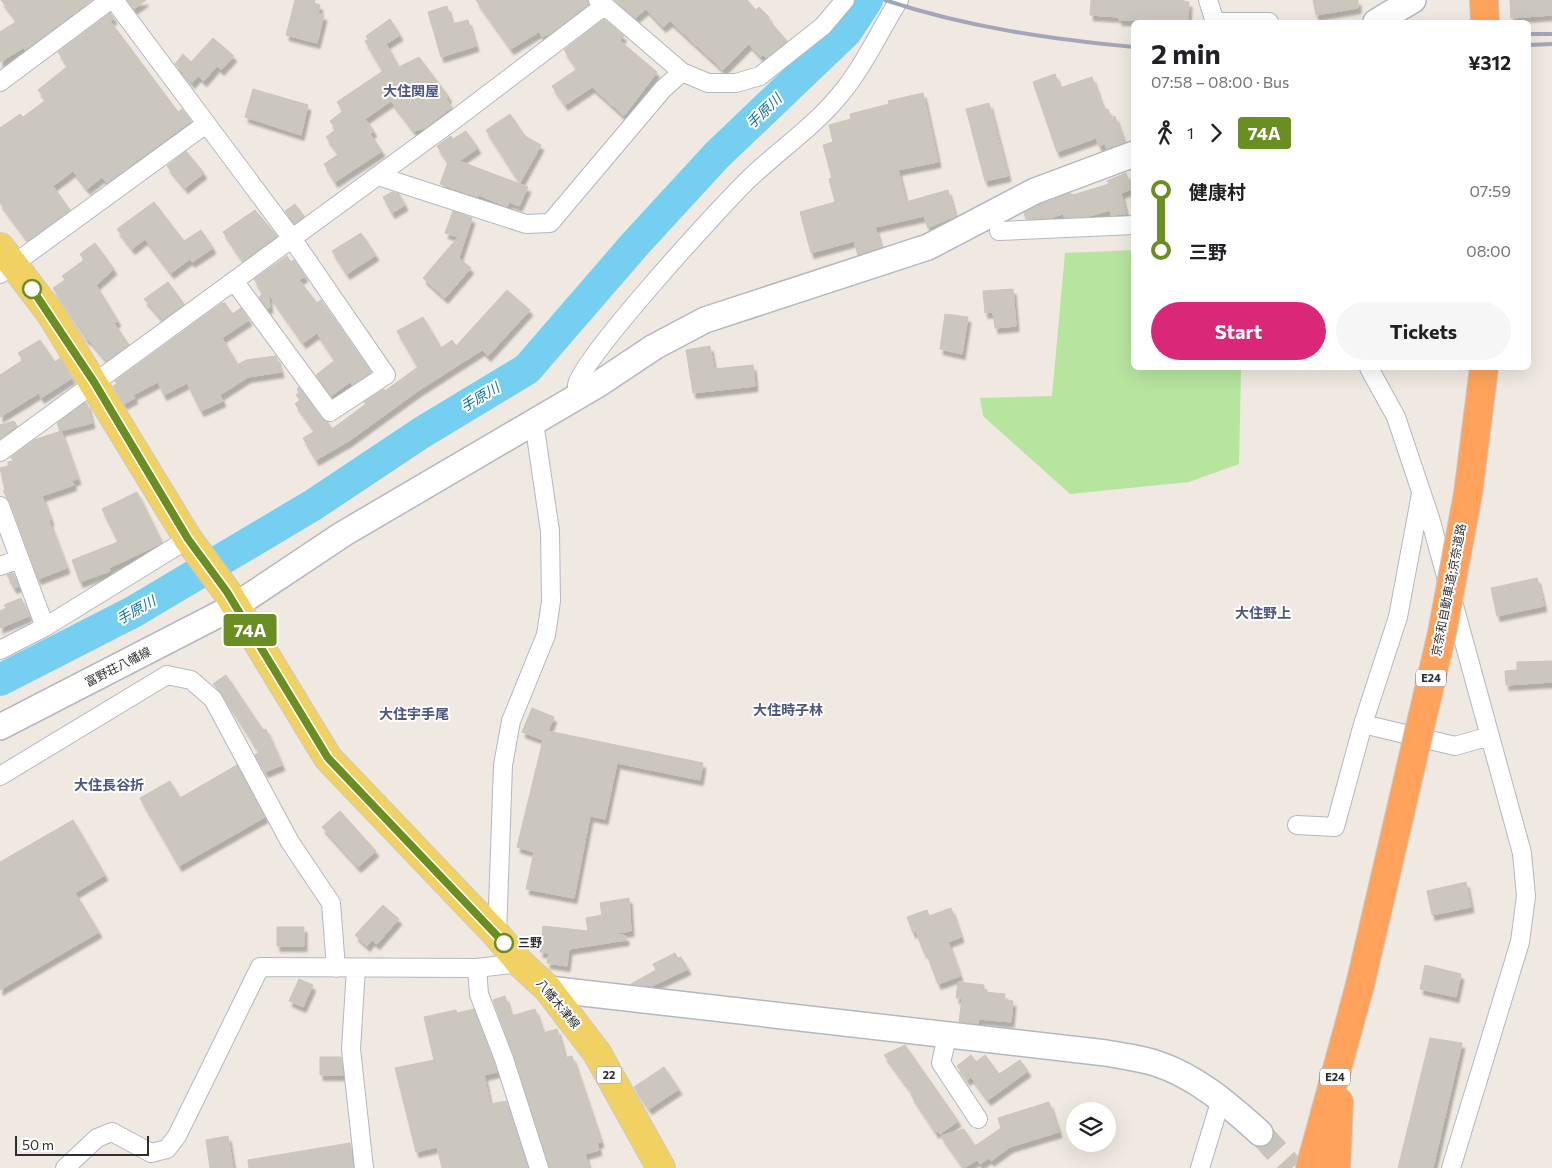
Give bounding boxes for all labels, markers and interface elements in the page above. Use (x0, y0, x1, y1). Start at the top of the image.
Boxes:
text: 2 min (1151, 36, 1221, 70)
text: ¥312 (1468, 51, 1511, 74)
text: 07:58 – 08:00 · Bus (1151, 72, 1289, 91)
district label: 大住関屋 (383, 82, 439, 99)
water label: 手原川 (743, 89, 786, 131)
icon: walk (1151, 119, 1179, 147)
icon: forward (1202, 119, 1230, 147)
text: 74A (1248, 122, 1281, 144)
text: 1 (1187, 123, 1194, 142)
text: 健康村 (1189, 180, 1246, 203)
text: 07:59 (1469, 181, 1511, 200)
text: 三野 (1189, 240, 1227, 263)
text: 08:00 (1466, 241, 1511, 260)
unlabelled marker (22, 279, 42, 299)
button: Start (1151, 302, 1326, 360)
button: Tickets (1336, 302, 1511, 360)
water label: 手原川 (457, 377, 504, 415)
street label: 京奈和自動車道;京奈道路 (1428, 522, 1469, 658)
water label: 手原川 (113, 591, 160, 627)
district label: 大住野上 (1235, 604, 1291, 621)
line badge: 74A (221, 614, 279, 646)
text: 74A (234, 619, 266, 641)
street label: 富野荘八幡線 (82, 644, 153, 689)
road number: E24 (1416, 670, 1446, 686)
district label: 大住時子林 (753, 701, 823, 718)
district label: 大住宇手尾 (379, 705, 449, 722)
district label: 大住長谷折 (74, 776, 144, 793)
marker: 三野 (494, 933, 514, 953)
place label: 三野 (518, 935, 542, 949)
street label: 八幡木津線 (534, 976, 583, 1031)
road number: 22 (596, 1066, 622, 1084)
road number: E24 (1320, 1068, 1350, 1086)
map controls (1066, 1102, 1116, 1152)
button: layers (1066, 1102, 1116, 1152)
scale bar (15, 1133, 149, 1156)
text: 50 m (22, 1136, 54, 1153)

